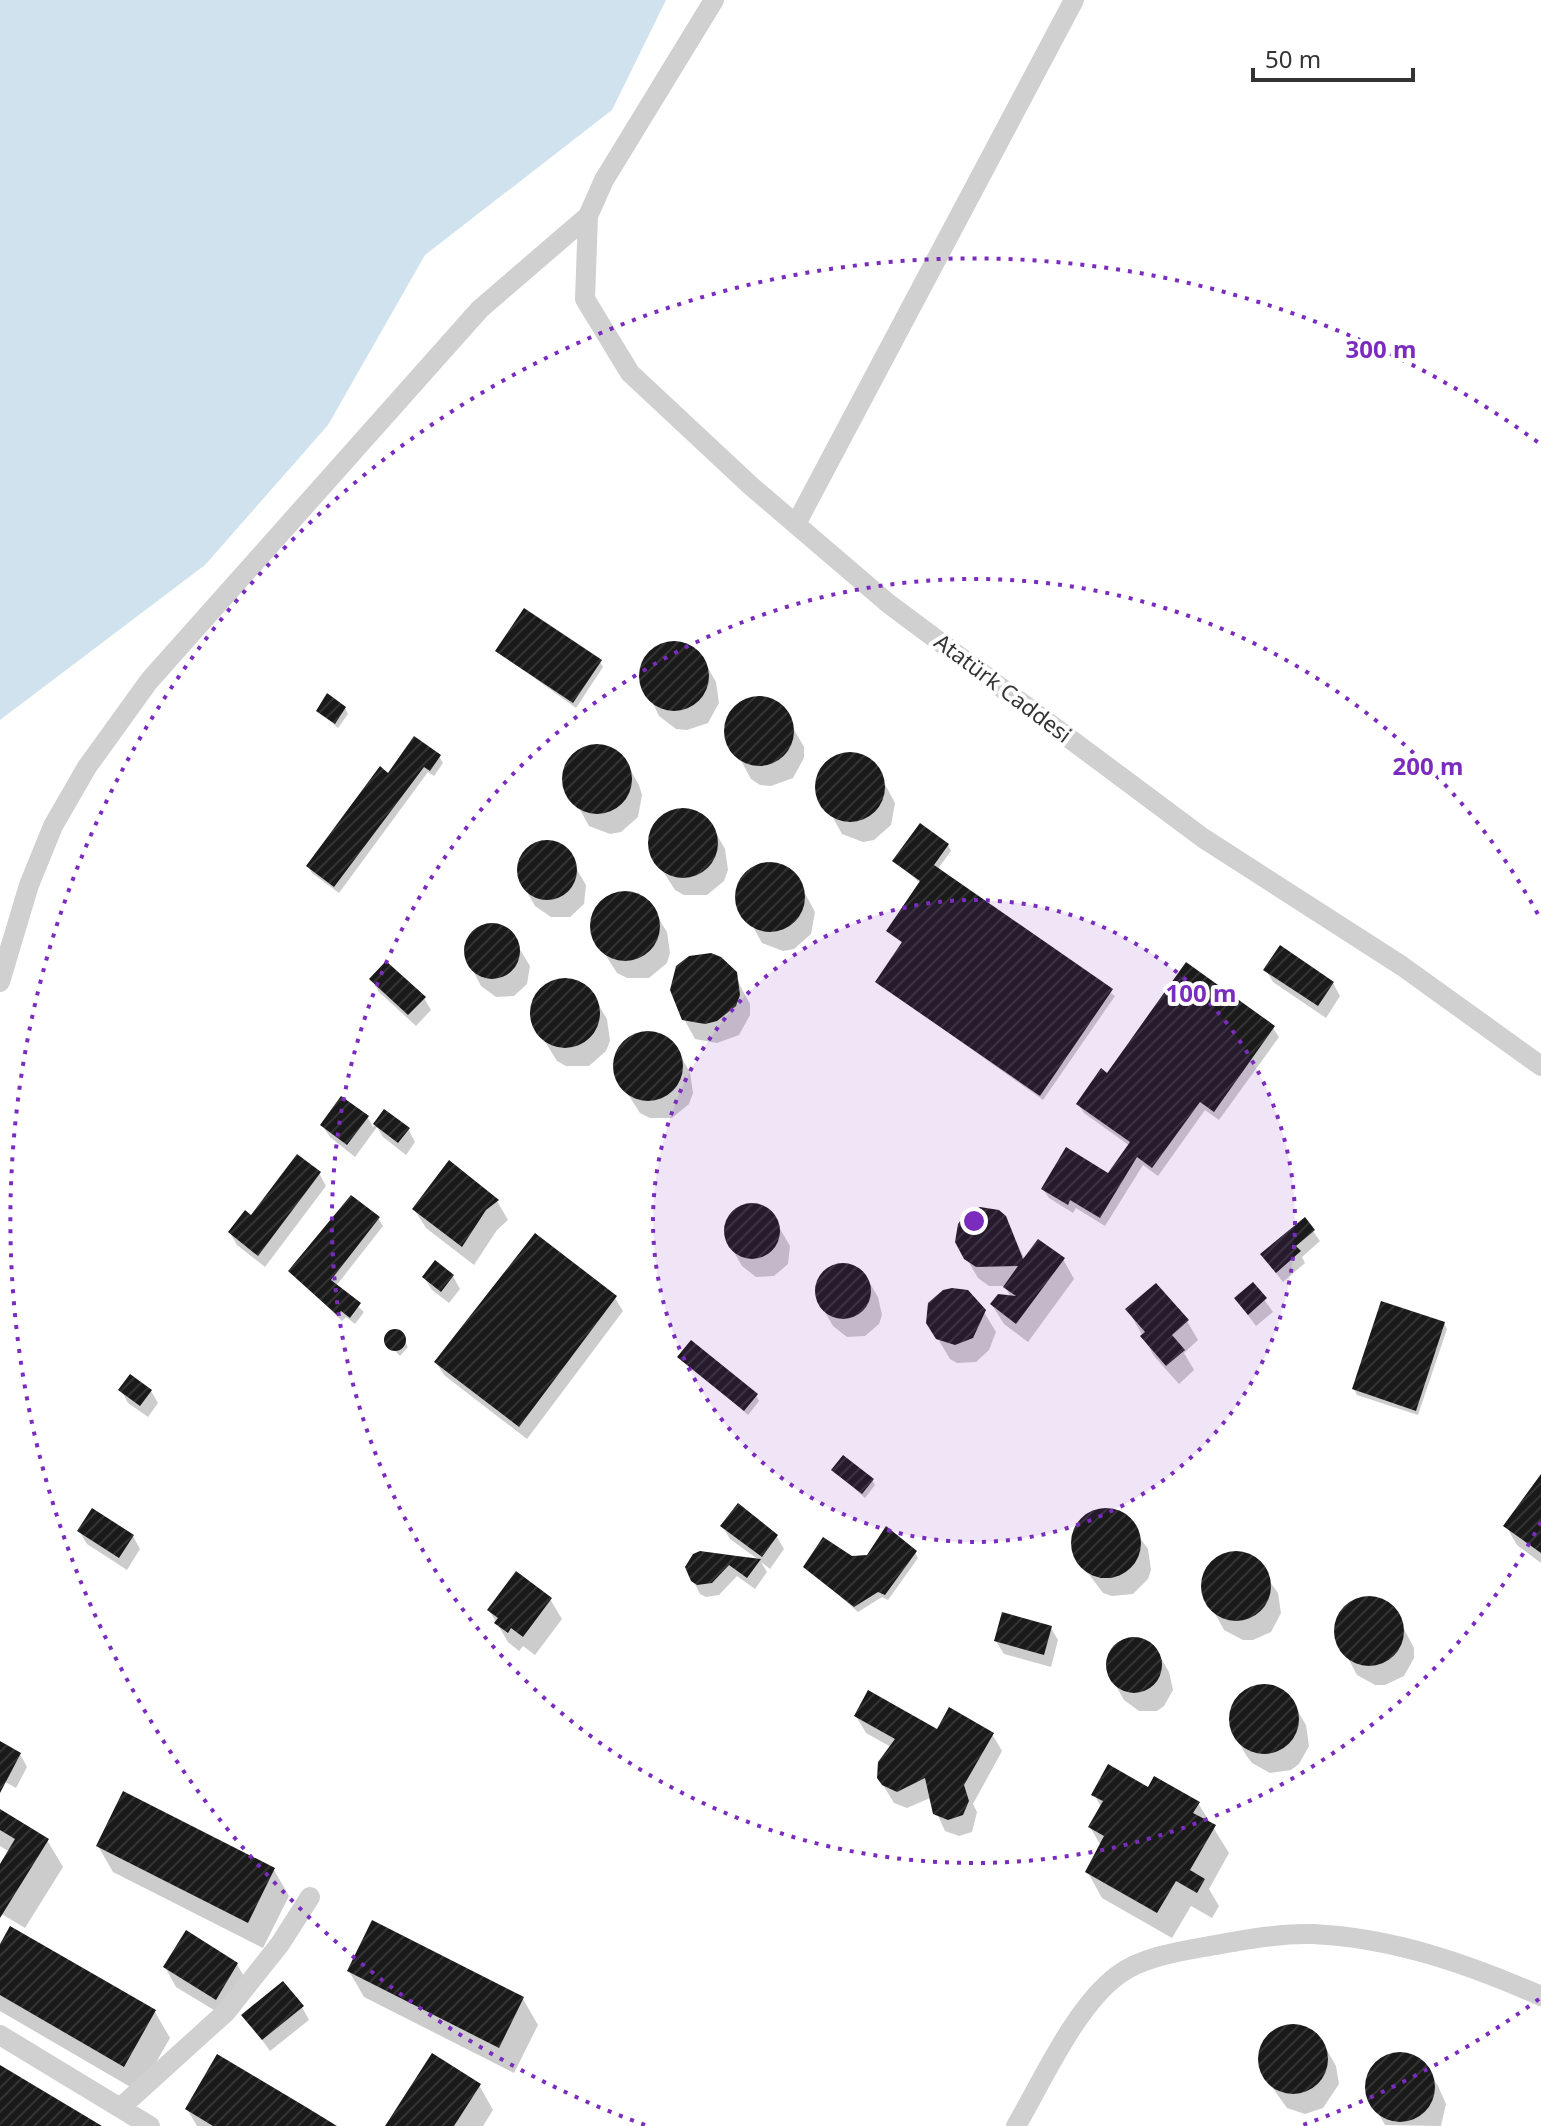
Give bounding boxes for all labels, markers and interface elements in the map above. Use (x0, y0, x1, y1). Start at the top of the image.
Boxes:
scale bar (1253, 32, 1413, 82)
text: 50 m (1265, 42, 1321, 75)
text: 300 m (1346, 332, 1416, 365)
street label: Atatürk Caddesi (929, 626, 1078, 749)
text: 200 m (1393, 749, 1463, 782)
text: 100 m (1166, 976, 1236, 1009)
centre of rings (960, 1207, 988, 1235)

